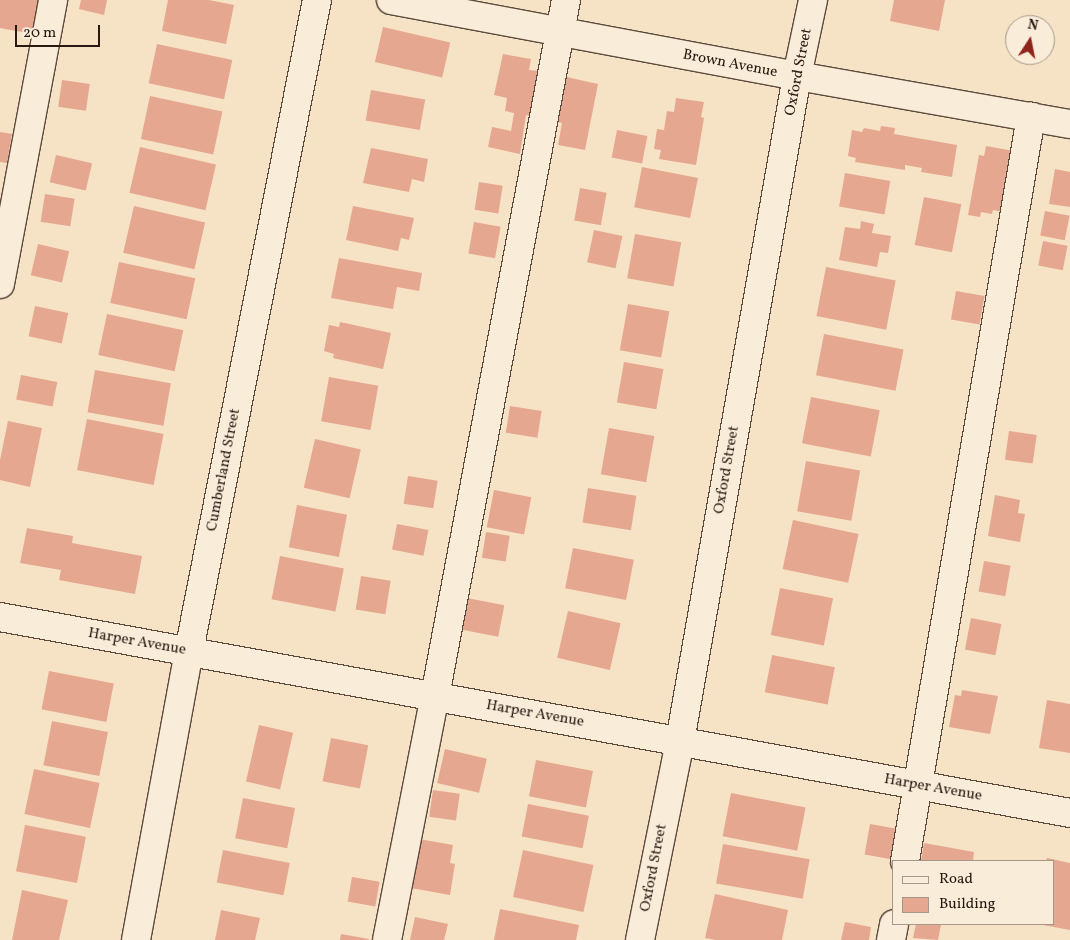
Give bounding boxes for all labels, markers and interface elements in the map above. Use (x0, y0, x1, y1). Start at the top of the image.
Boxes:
scale bar (18, 15, 102, 47)
north arrow (1005, 15, 1055, 65)
text: N (1026, 15, 1040, 36)
text: 20 m (23, 23, 56, 44)
street label: Oxford Street (782, 27, 816, 117)
street label: Brown Avenue (681, 46, 779, 82)
street label: Cumberland Street (203, 407, 245, 533)
street label: Oxford Street (710, 425, 744, 515)
street label: Harper Avenue (87, 625, 187, 659)
street label: Harper Avenue (485, 697, 585, 731)
street label: Harper Avenue (883, 771, 983, 805)
street label: Oxford Street (637, 823, 671, 913)
legend (892, 860, 1055, 925)
text: Road (939, 869, 973, 890)
text: Building (939, 894, 995, 915)

